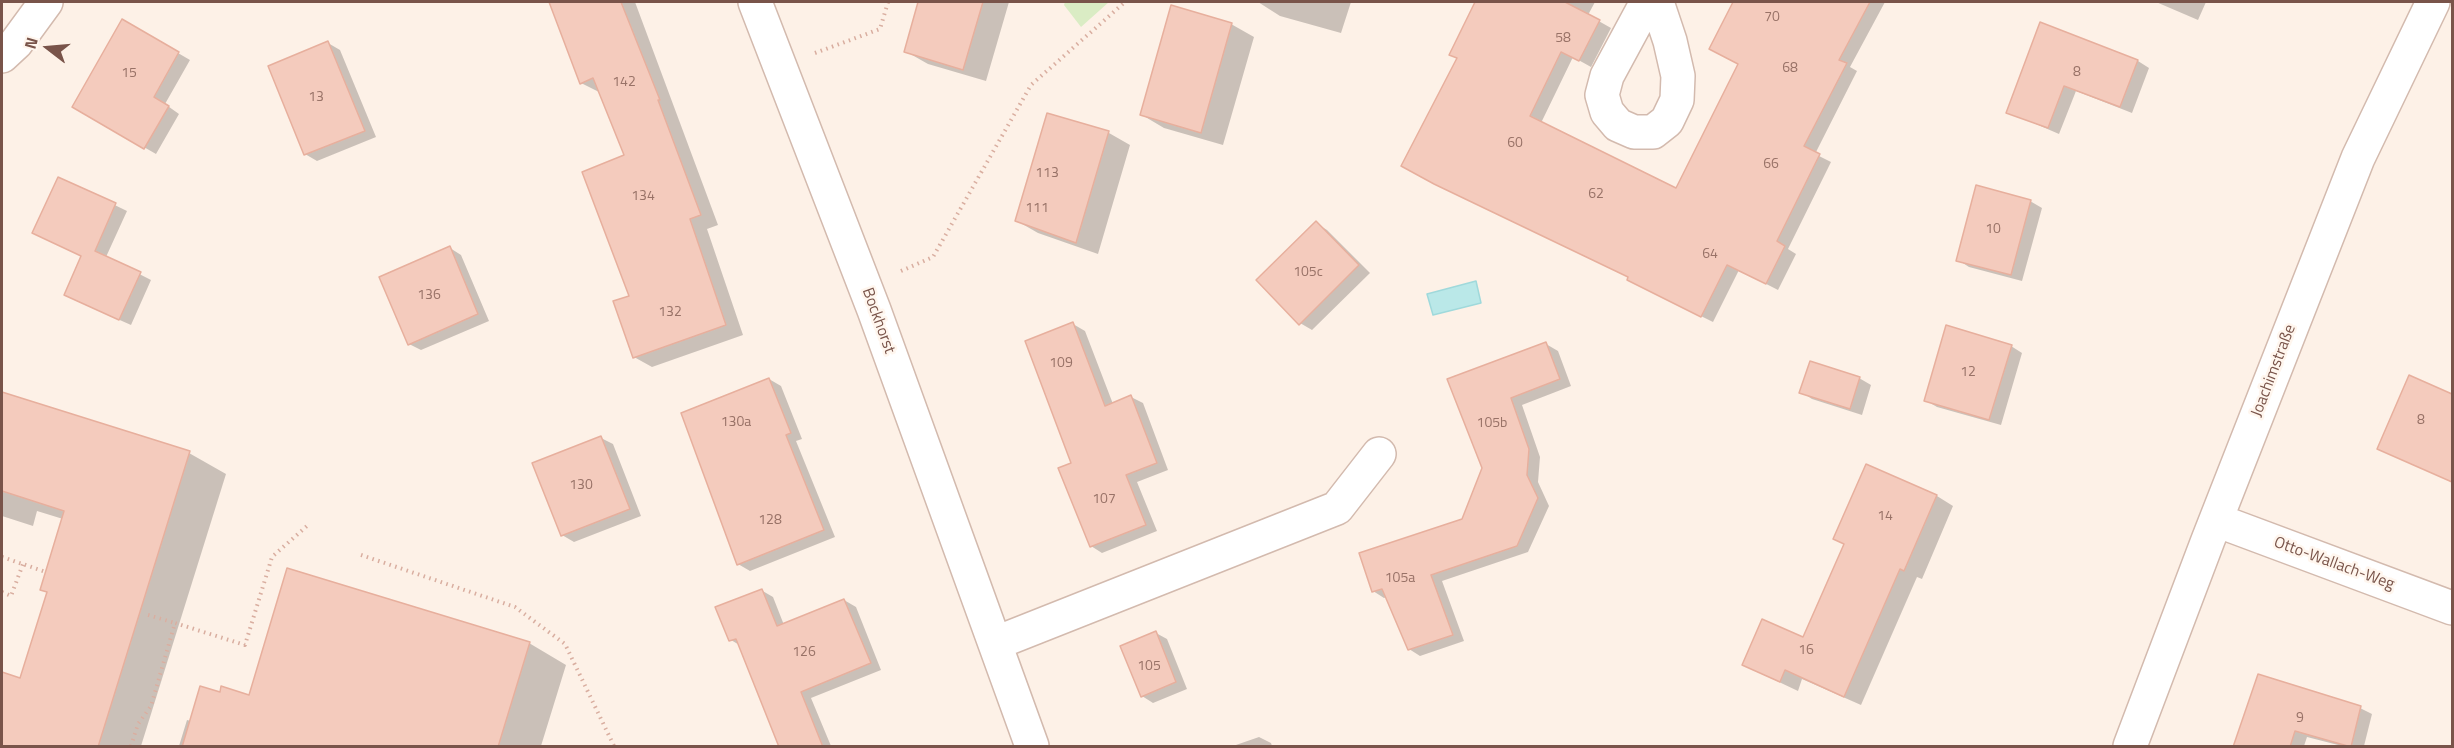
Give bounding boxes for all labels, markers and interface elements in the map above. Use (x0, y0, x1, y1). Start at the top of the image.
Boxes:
house number: 70 (1764, 10, 1780, 26)
north arrow (18, 18, 78, 78)
house number: 58 (1555, 31, 1571, 47)
text: N (18, 34, 44, 52)
house number: 68 (1782, 61, 1798, 77)
house number: 8 (2073, 65, 2081, 81)
house number: 15 (121, 66, 137, 82)
house number: 142 (612, 75, 636, 91)
house number: 13 (308, 90, 324, 106)
house number: 60 (1507, 136, 1523, 152)
house number: 66 (1763, 157, 1779, 173)
house number: 113 (1035, 166, 1059, 182)
house number: 62 (1588, 187, 1604, 203)
house number: 134 (631, 189, 655, 205)
house number: 111 (1025, 201, 1049, 217)
house number: 10 (1985, 222, 2001, 238)
house number: 64 (1702, 247, 1718, 263)
house number: 105c (1293, 265, 1323, 281)
street label: Bockhorst (857, 285, 899, 357)
house number: 136 (417, 288, 441, 304)
house number: 132 (658, 305, 682, 321)
street label: Joachimstraße (2248, 322, 2300, 420)
house number: 109 (1049, 356, 1073, 372)
house number: 12 (1960, 365, 1976, 381)
house number: 8 (2417, 413, 2425, 429)
house number: 130a (721, 415, 751, 431)
house number: 105b (1477, 416, 1507, 432)
house number: 130 (569, 478, 593, 494)
house number: 107 (1092, 492, 1116, 508)
house number: 14 (1877, 509, 1893, 525)
house number: 128 (758, 513, 782, 529)
street label: Otto-Wallach-Weg (2271, 533, 2397, 595)
house number: 105a (1385, 571, 1415, 587)
house number: 16 (1798, 643, 1814, 659)
house number: 126 (792, 645, 816, 661)
house number: 105 (1137, 659, 1161, 675)
house number: 9 (2296, 711, 2304, 727)

